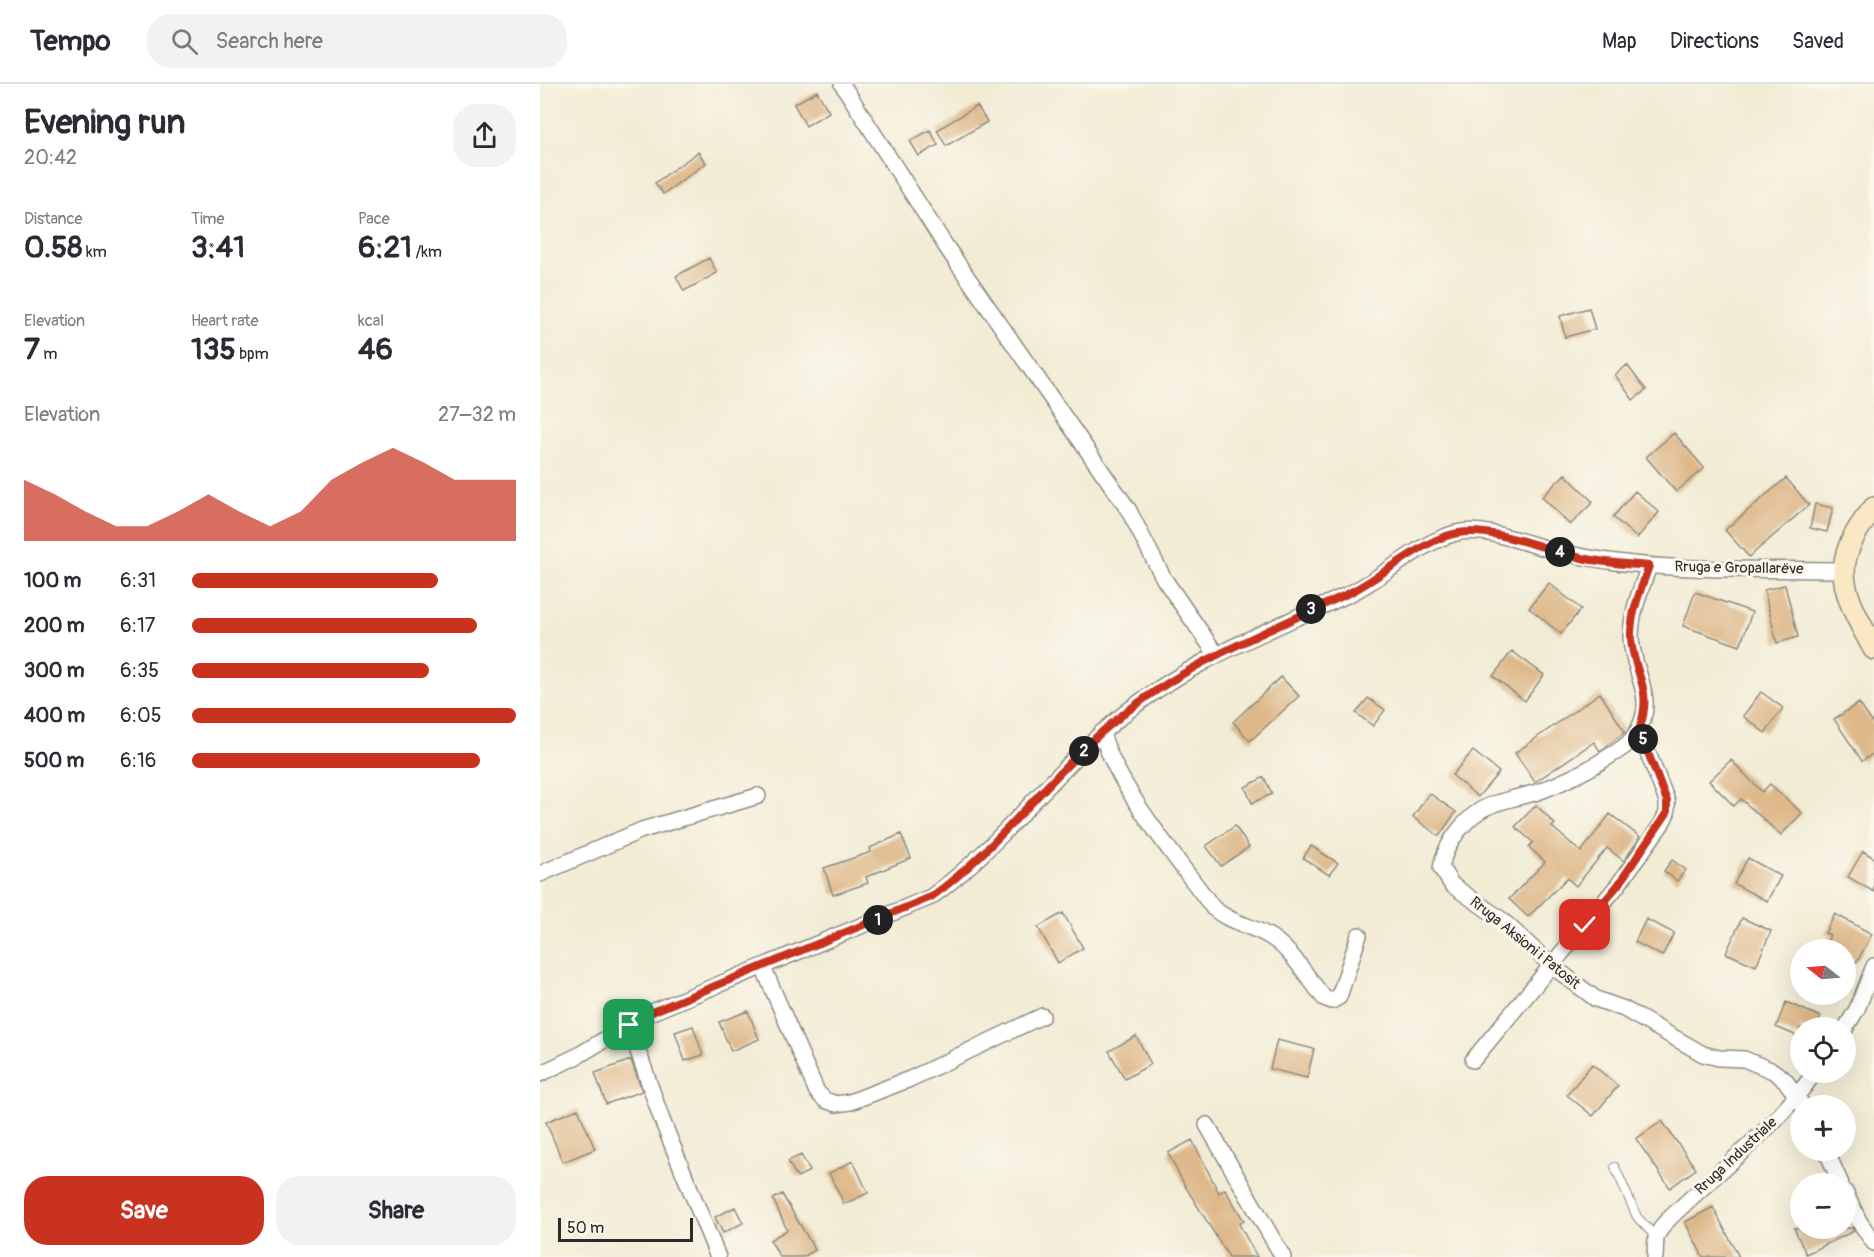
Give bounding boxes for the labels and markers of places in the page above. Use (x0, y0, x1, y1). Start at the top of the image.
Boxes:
pin: 4 (1545, 537, 1575, 567)
pin: 3 (1296, 594, 1326, 624)
pin: 5 (1628, 724, 1658, 754)
pin: 2 (1069, 736, 1099, 766)
pin (1559, 899, 1610, 950)
pin: 1 (863, 905, 893, 935)
pin (603, 999, 654, 1050)

